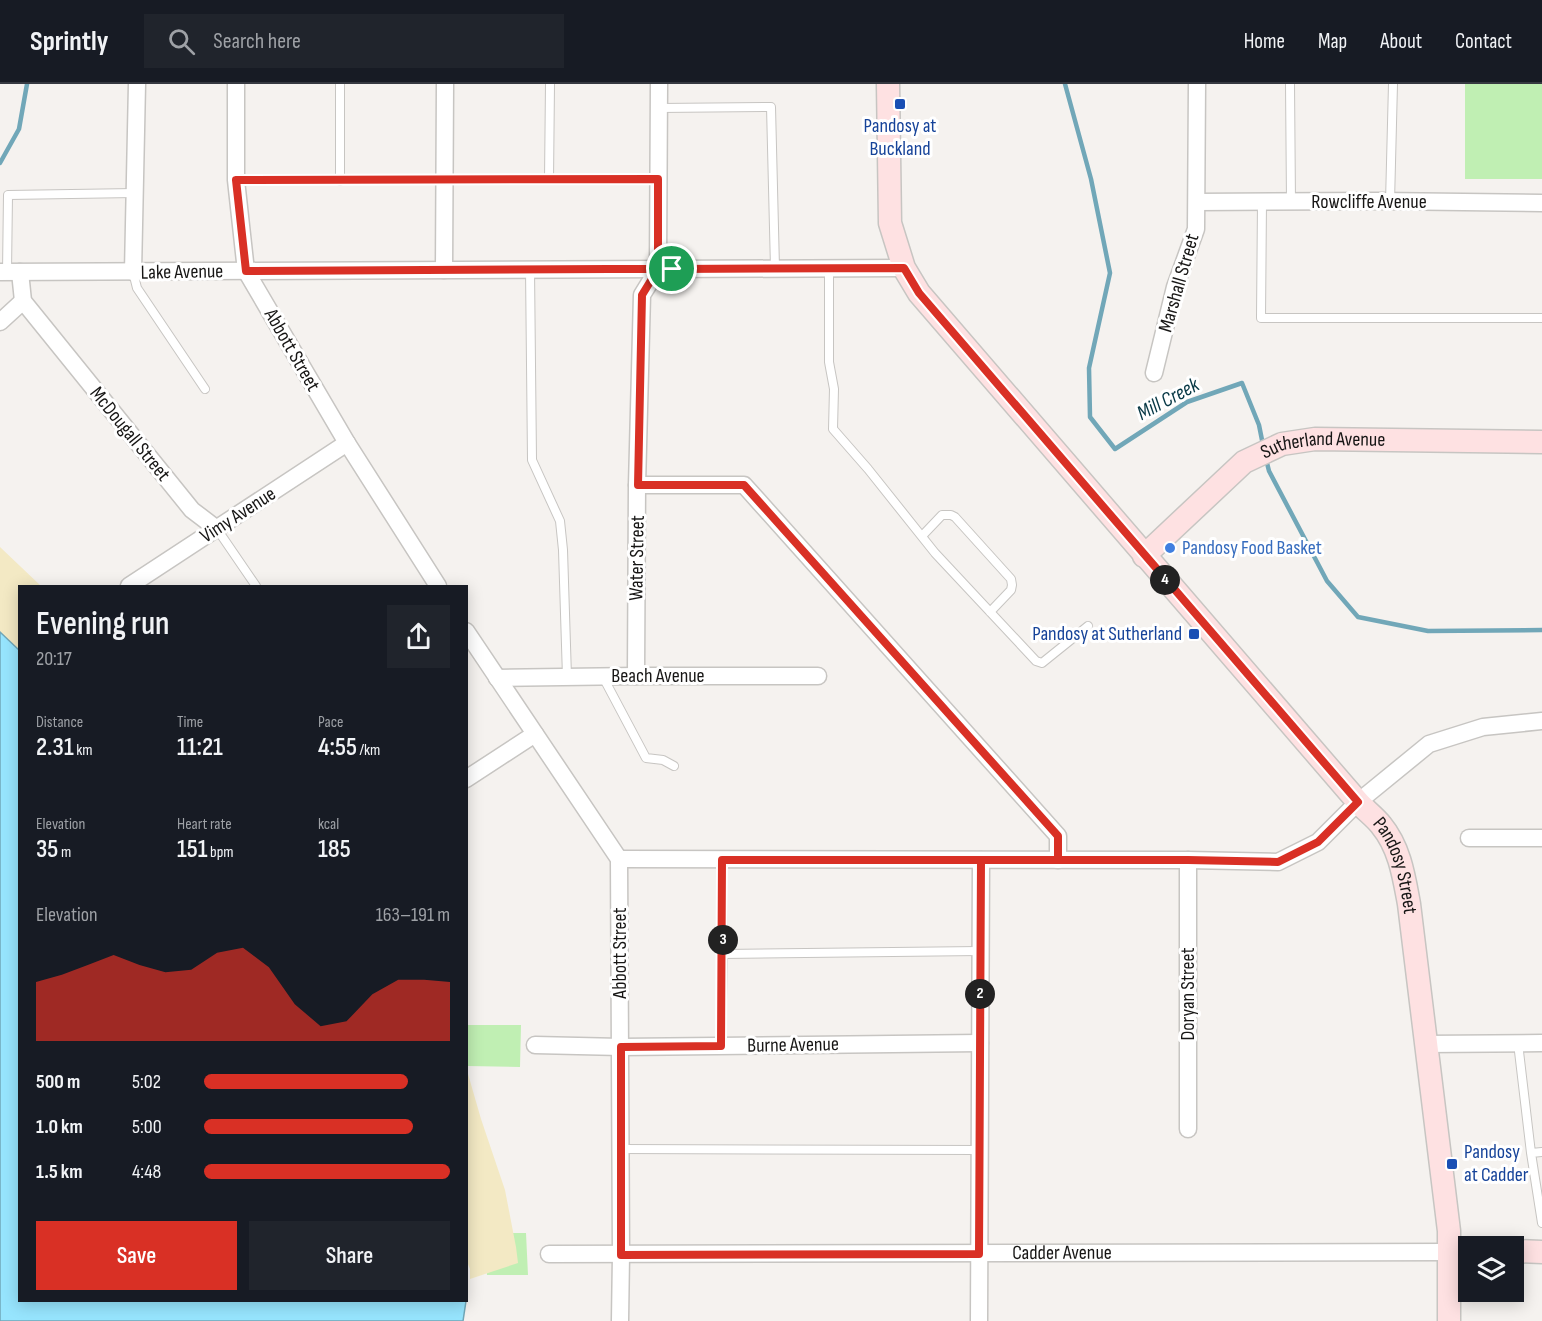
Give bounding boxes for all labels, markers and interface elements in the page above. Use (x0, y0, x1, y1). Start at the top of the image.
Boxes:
search box (144, 14, 564, 68)
text: Sprintly (30, 25, 108, 58)
icon: search (165, 25, 198, 58)
text: Search here (213, 28, 301, 55)
text: Home (1244, 29, 1285, 54)
text: Map (1318, 29, 1347, 54)
text: About (1380, 29, 1422, 54)
text: Contact (1455, 29, 1512, 54)
marker: Pandosy at Buckland (893, 97, 907, 111)
place label: Pandosy at Buckland (864, 114, 936, 161)
street label: Rowcliffe Avenue (1311, 190, 1427, 214)
street label: Marshall Street (1154, 231, 1204, 335)
pin (646, 243, 697, 294)
icon: arrive (655, 252, 688, 285)
street label: Lake Avenue (141, 259, 223, 285)
street label: Abbott Street (258, 304, 325, 396)
water label: Mill Creek (1133, 372, 1204, 426)
street label: McDougall Street (85, 382, 175, 486)
street label: Sutherland Avenue (1257, 427, 1385, 464)
street label: Vimy Avenue (196, 482, 280, 548)
street label: Water Street (624, 515, 650, 601)
place label: Pandosy Food Basket (1182, 536, 1322, 560)
marker: Pandosy Food Basket (1163, 541, 1177, 555)
pin: 4 (1150, 565, 1180, 595)
text: 4 (1161, 570, 1169, 589)
text: Evening run (36, 604, 170, 644)
button: share (387, 605, 450, 668)
place label: Pandosy at Sutherland (1032, 622, 1182, 646)
marker: Pandosy at Sutherland (1187, 627, 1201, 641)
text: 20:17 (36, 647, 72, 671)
street label: Beach Avenue (611, 664, 705, 688)
text: Distance (36, 713, 83, 732)
text: Time (177, 713, 203, 732)
text: Pace (318, 713, 343, 732)
text: 2.31 (36, 732, 74, 763)
text: 11:21 (177, 732, 223, 763)
text: 4:55 (318, 732, 357, 763)
text: km (74, 741, 93, 760)
text: /km (357, 741, 380, 760)
street label: Pandosy Street (1368, 812, 1422, 915)
text: Elevation (36, 815, 85, 834)
text: Heart rate (177, 815, 232, 834)
text: kcal (318, 815, 339, 834)
text: 35 (36, 834, 58, 865)
text: 151 (177, 834, 207, 865)
text: 185 (318, 834, 351, 865)
text: m (58, 843, 71, 862)
text: bpm (207, 843, 234, 862)
text: Elevation (36, 903, 98, 927)
text: 163–191 m (376, 903, 450, 927)
street label: Abbott Street (608, 907, 632, 1000)
pin: 3 (708, 925, 738, 955)
text: 3 (719, 930, 727, 949)
street label: Doryan Street (1176, 947, 1200, 1041)
pin: 2 (965, 979, 995, 1009)
text: 2 (976, 984, 984, 1003)
street label: Burne Avenue (747, 1032, 839, 1058)
text: 500 m (36, 1070, 80, 1094)
text: 5:02 (132, 1070, 161, 1094)
text: 1.0 km (36, 1115, 83, 1139)
text: 5:00 (132, 1115, 162, 1139)
place label: Pandosy at Cadder (1464, 1140, 1529, 1187)
marker: Pandosy at Cadder (1445, 1157, 1459, 1171)
text: 1.5 km (36, 1160, 82, 1184)
text: 4:48 (132, 1160, 161, 1184)
button: Save (36, 1221, 237, 1290)
button: Share (249, 1221, 450, 1290)
map controls (1458, 1236, 1524, 1302)
button: layers (1458, 1236, 1524, 1302)
street label: Cadder Avenue (1012, 1241, 1112, 1265)

